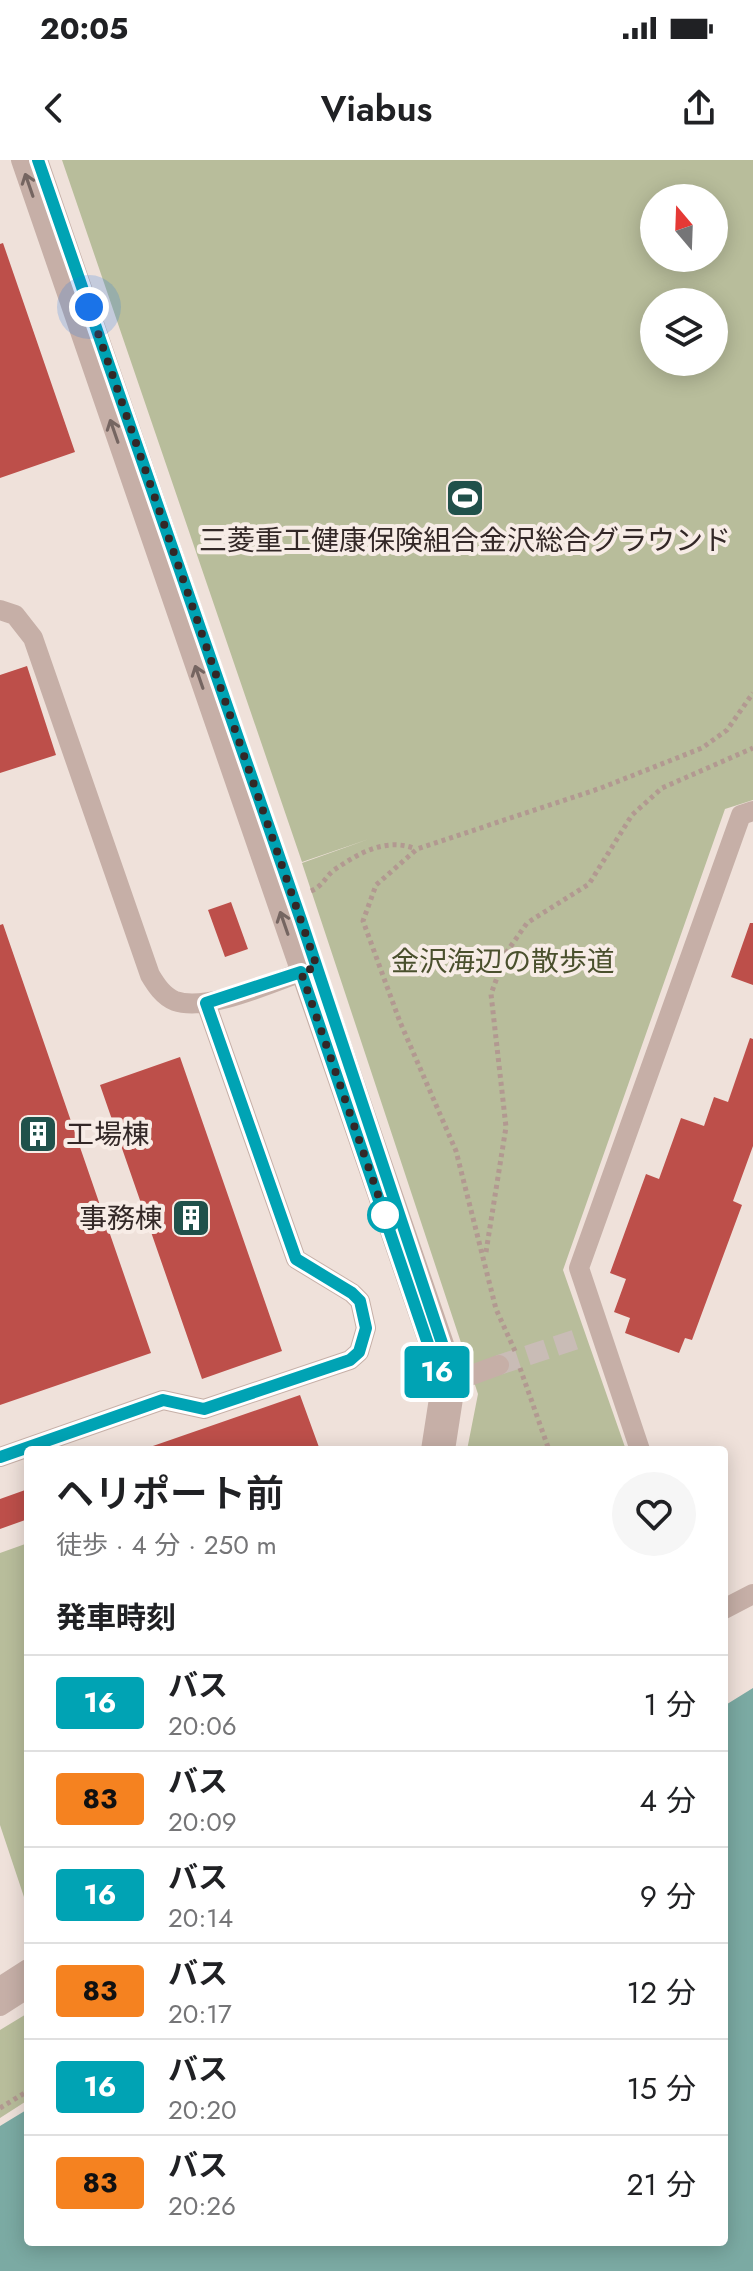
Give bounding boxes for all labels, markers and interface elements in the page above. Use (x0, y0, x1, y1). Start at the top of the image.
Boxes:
text: 20:05 (40, 7, 128, 50)
text: Viabus (321, 82, 432, 134)
icon: back (32, 86, 76, 130)
icon: share (677, 86, 721, 130)
one-way arrow (21, 173, 36, 198)
north arrow (640, 184, 728, 272)
map controls (640, 184, 728, 376)
your location (69, 287, 109, 327)
button: layers (640, 288, 728, 376)
one-way arrow (106, 419, 121, 444)
sports icon: 三菱重工健康保険組合金沢総合グラウンド (444, 477, 486, 519)
place label: 三菱重工健康保険組合金沢総合グラウンド (199, 520, 731, 561)
one-way arrow (191, 665, 206, 690)
one-way arrow (276, 911, 290, 935)
park label: 金沢海辺の散歩道 (391, 941, 615, 982)
building icon: 工場棟 (17, 1113, 59, 1155)
place label: 工場棟 (66, 1114, 150, 1155)
building icon: 事務棟 (170, 1197, 212, 1239)
place label: 事務棟 (79, 1198, 163, 1239)
unlabelled marker (368, 1198, 402, 1232)
line badge: 16 (401, 1346, 473, 1398)
text: 16 (421, 1351, 453, 1392)
text: ヘリポート前 (56, 1466, 284, 1521)
button: heart (612, 1472, 696, 1556)
text: 徒歩 · 4 分 · 250 m (56, 1526, 277, 1564)
text: 発車時刻 (56, 1596, 176, 1639)
text: バス (168, 1664, 228, 1707)
text: 16 (84, 1682, 116, 1723)
text: 1 分 (644, 1683, 696, 1726)
text: 20:06 (168, 1707, 237, 1745)
text: バス (168, 1760, 228, 1803)
text: 83 (83, 1778, 117, 1819)
text: 4 分 (640, 1779, 696, 1822)
text: 20:09 (168, 1803, 237, 1841)
text: バス (168, 1856, 228, 1899)
text: 16 (84, 1874, 116, 1915)
text: 9 分 (640, 1875, 696, 1918)
text: 20:14 (168, 1899, 233, 1937)
text: バス (168, 1952, 228, 1995)
text: 83 (83, 1970, 117, 2011)
text: 12 分 (626, 1971, 696, 2014)
text: 20:17 (168, 1995, 232, 2033)
text: バス (168, 2048, 228, 2091)
text: 16 (84, 2066, 116, 2107)
text: 15 分 (627, 2067, 696, 2110)
text: 20:20 (168, 2091, 237, 2129)
text: バス (168, 2144, 228, 2187)
text: 83 (83, 2162, 117, 2203)
text: 21 分 (626, 2163, 696, 2206)
text: 20:26 (168, 2187, 236, 2225)

